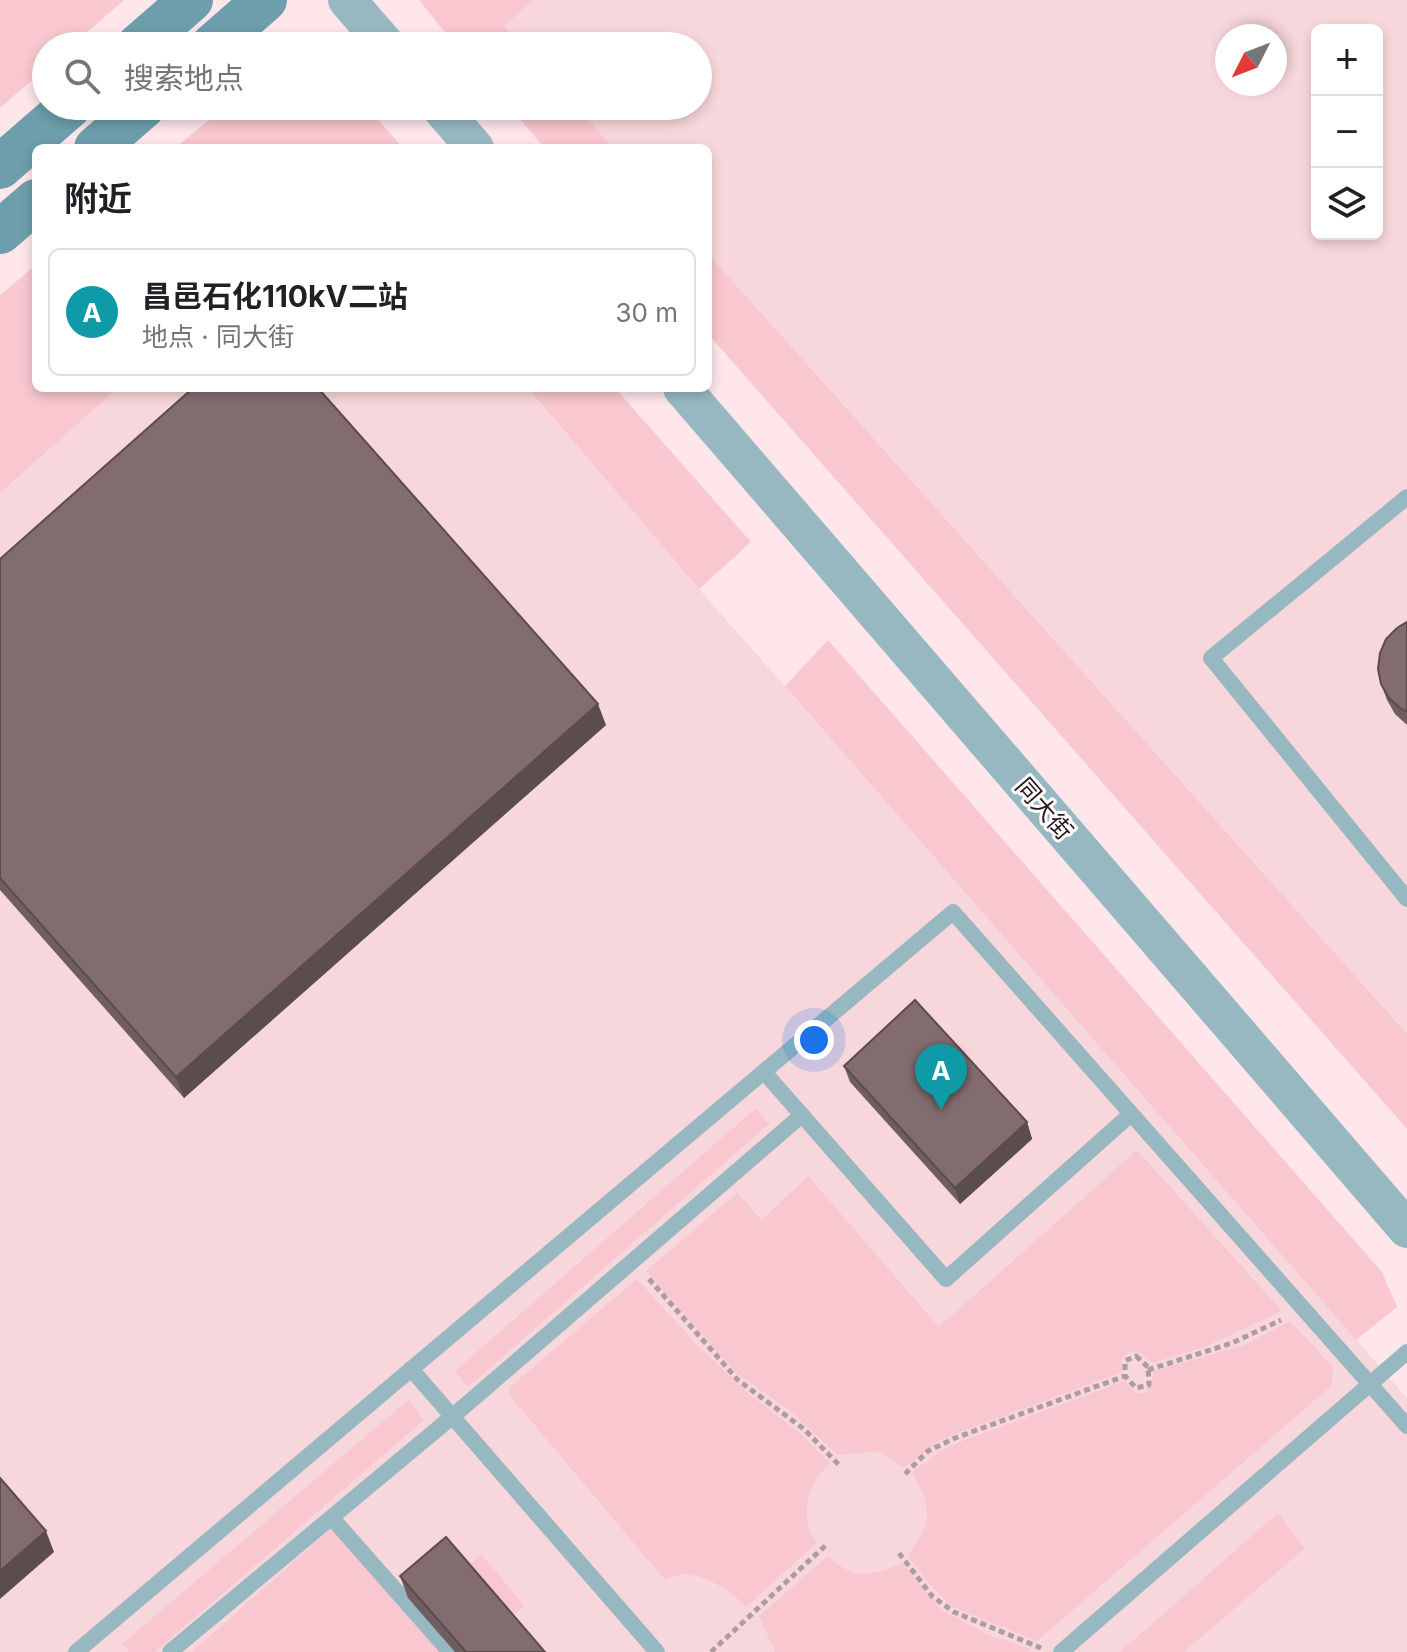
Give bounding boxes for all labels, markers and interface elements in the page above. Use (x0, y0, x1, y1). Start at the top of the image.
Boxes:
north arrow (1215, 24, 1287, 96)
map controls (1311, 24, 1383, 240)
button: + (1311, 24, 1383, 96)
search box (32, 32, 712, 120)
icon: search (60, 54, 104, 98)
text: 搜索地点 (124, 60, 244, 96)
button: − (1311, 96, 1383, 168)
button: layers (1311, 168, 1383, 240)
text: 附近 (64, 178, 132, 219)
text: 昌邑石化110kV二站 (142, 278, 408, 314)
text: A (82, 297, 102, 328)
text: 30 m (615, 297, 678, 328)
text: 地点 · 同大街 (142, 321, 294, 352)
street label: 同大街 (1010, 772, 1079, 845)
your location (794, 1020, 834, 1060)
pin: A (915, 1044, 967, 1110)

